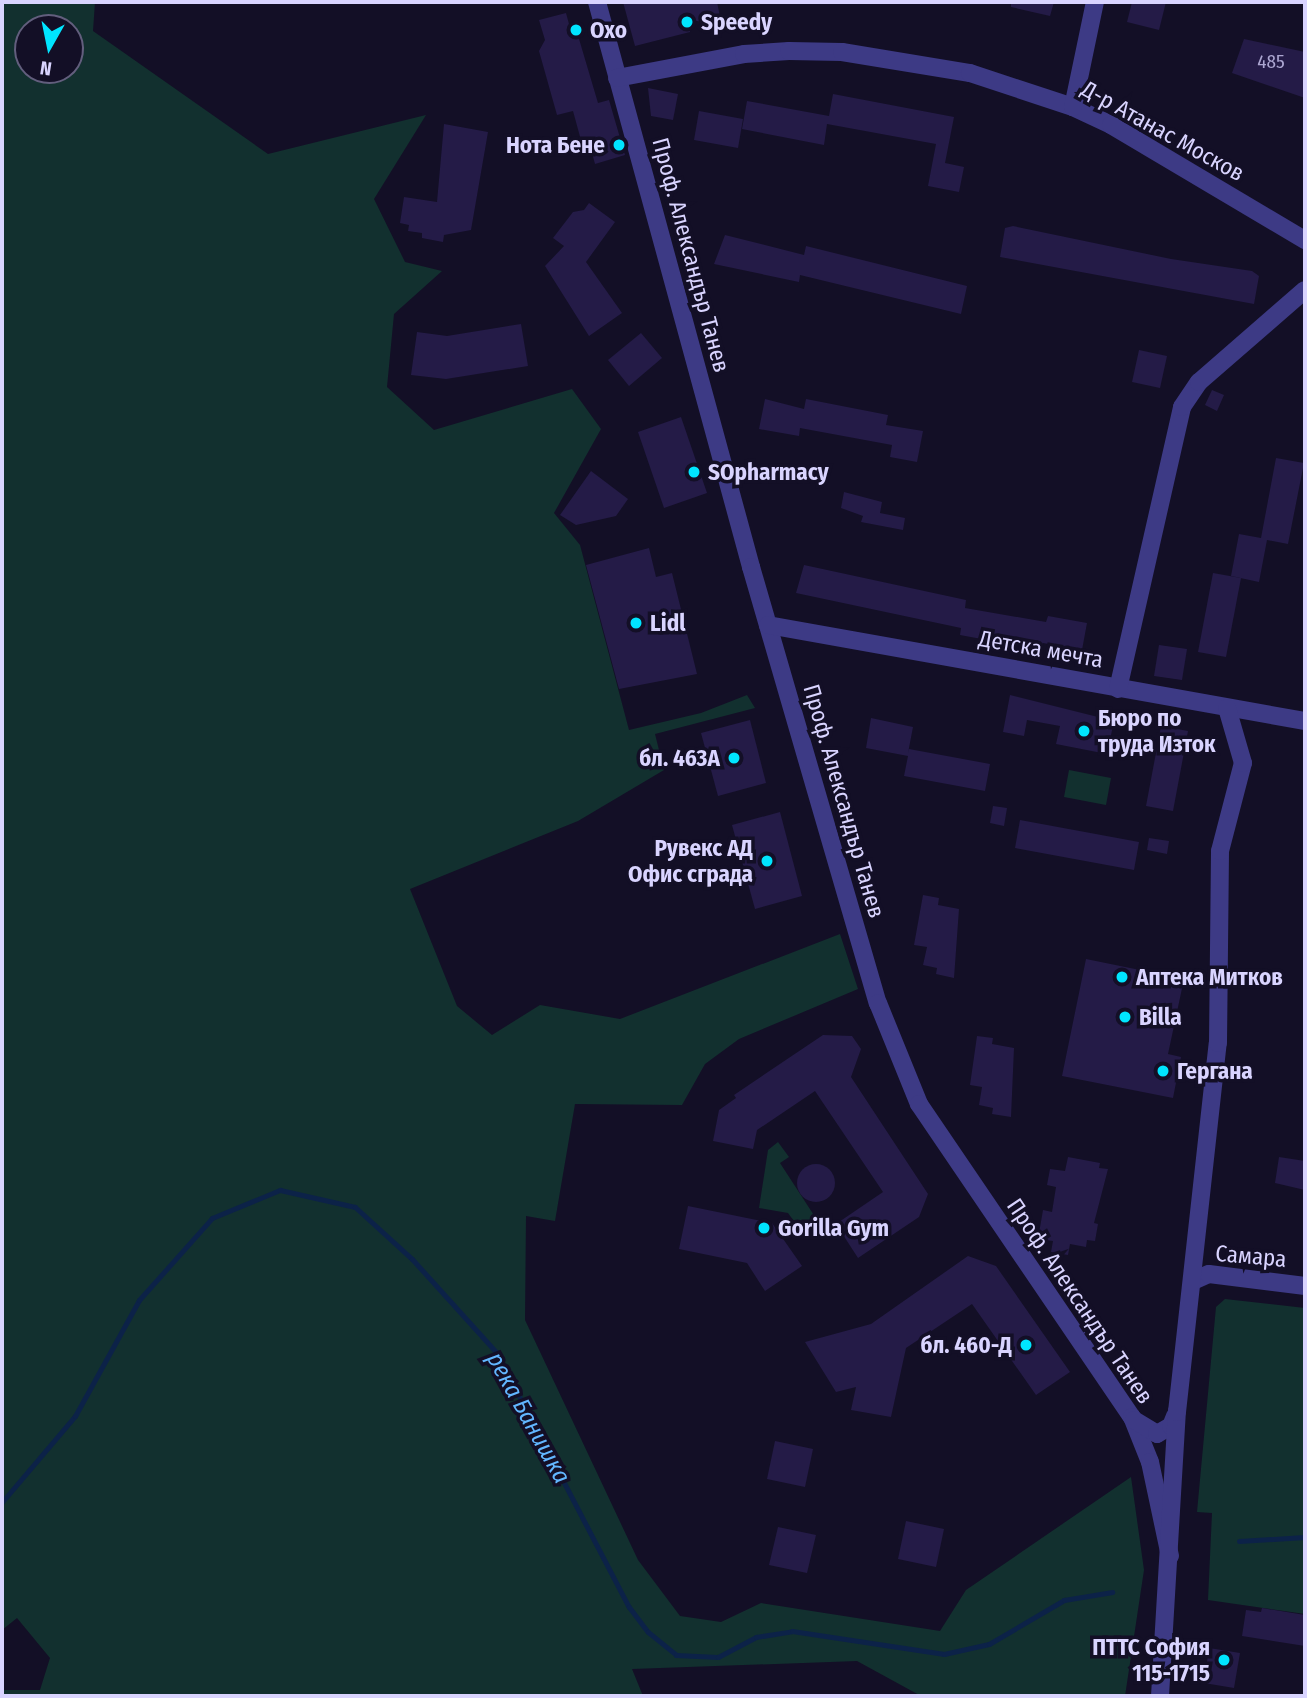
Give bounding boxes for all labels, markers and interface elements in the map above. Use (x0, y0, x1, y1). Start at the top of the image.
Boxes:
place label: Speedy (701, 8, 772, 36)
north arrow (14, 14, 84, 84)
marker: Speedy (679, 14, 695, 30)
place label: Охо (590, 16, 627, 44)
marker: Охо (568, 22, 584, 38)
house number: 485 (1257, 51, 1285, 73)
text: N (39, 56, 53, 81)
street label: Д-р Атанас Москов (1077, 75, 1249, 187)
place label: Нота Бене (506, 131, 605, 159)
street label: Проф. Александър Танев (646, 135, 736, 375)
marker: Нота Бене (611, 137, 627, 153)
place label: SOpharmacy (708, 458, 829, 486)
marker: SOpharmacy (686, 464, 702, 480)
place label: Lidl (650, 609, 685, 637)
marker: Lidl (628, 615, 644, 631)
street label: Детска мечта (977, 624, 1105, 674)
street label: Проф. Александър Танев (797, 681, 891, 921)
place label: Бюро по труда Изток (1098, 704, 1215, 758)
marker: Бюро по труда Изток (1076, 723, 1092, 739)
place label: бл. 463А (639, 744, 720, 772)
marker: бл. 463А (726, 750, 742, 766)
place label: Рувекс АД Офис сграда (628, 834, 753, 888)
marker: Рувекс АД Офис сграда (759, 853, 775, 869)
place label: Аптека Митков (1136, 963, 1283, 991)
marker: Аптека Митков (1114, 969, 1130, 985)
place label: Billa (1139, 1003, 1182, 1031)
marker: Billa (1117, 1009, 1133, 1025)
place label: Гергана (1177, 1057, 1253, 1085)
marker: Гергана (1155, 1063, 1171, 1079)
street label: Проф. Александър Танев (1001, 1193, 1159, 1409)
place label: Gorilla Gym (778, 1214, 889, 1242)
marker: Gorilla Gym (756, 1220, 772, 1236)
street label: Самара (1214, 1239, 1288, 1273)
place label: бл. 460-Д (921, 1331, 1012, 1359)
marker: бл. 460-Д (1018, 1337, 1034, 1353)
water label: река Банишка (480, 1347, 576, 1489)
place label: ПТТС София 115-1715 (1092, 1633, 1210, 1687)
marker: ПТТС София 115-1715 (1216, 1652, 1232, 1668)

